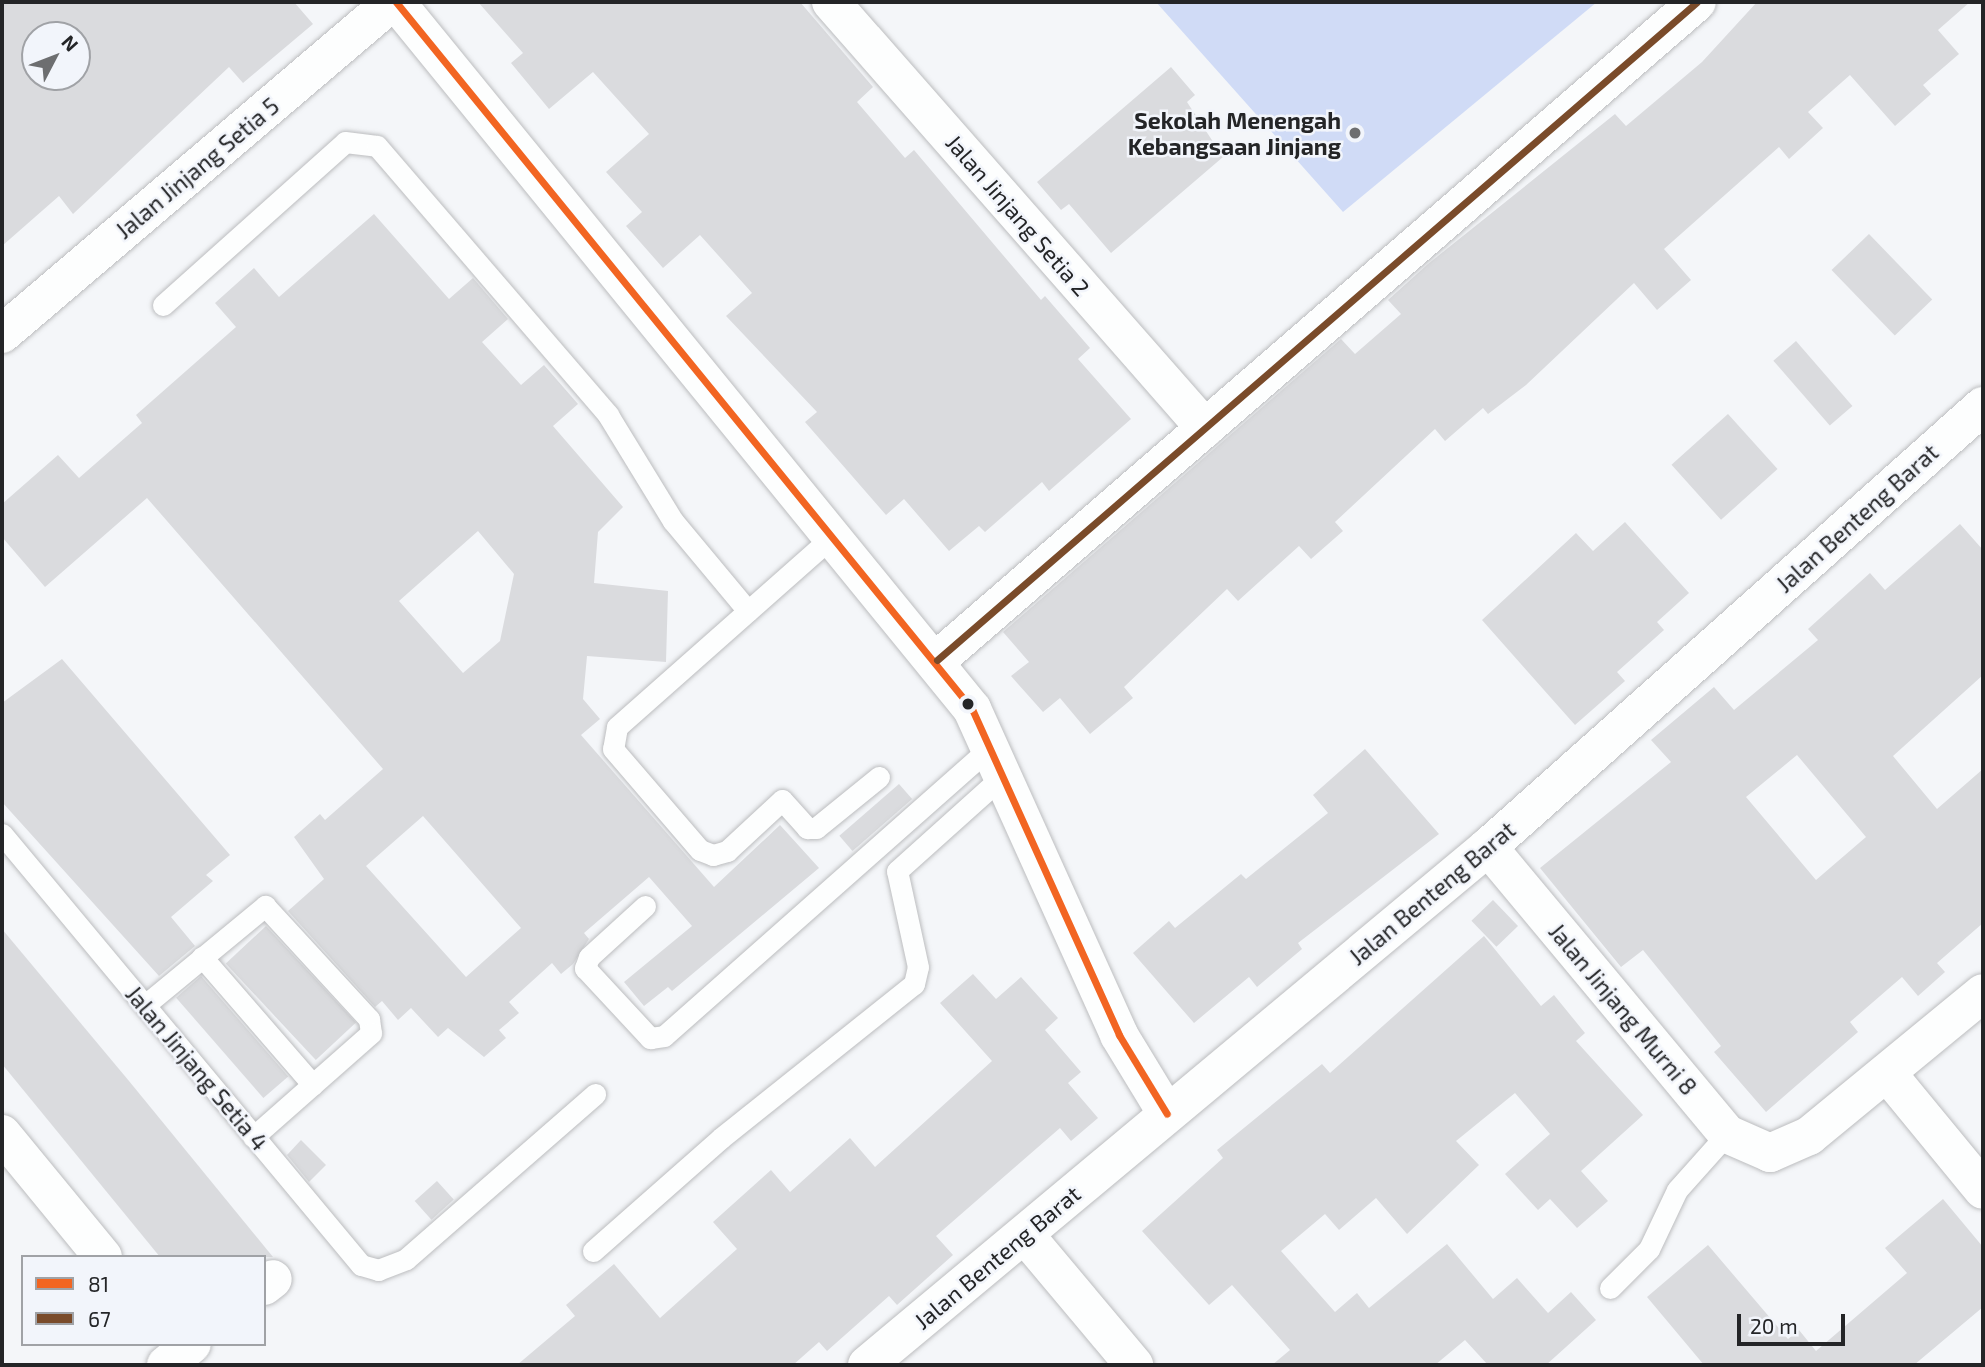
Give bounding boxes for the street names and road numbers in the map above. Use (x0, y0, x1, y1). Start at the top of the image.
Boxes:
street label: Jalan Jinjang Setia 5 (110, 92, 284, 244)
street label: Jalan Jinjang Setia 2 (940, 128, 1096, 302)
street label: Jalan Benteng Barat (1770, 438, 1944, 598)
street label: Jalan Benteng Barat (1343, 815, 1521, 971)
street label: Jalan Jinjang Murni 8 (1543, 918, 1703, 1100)
street label: Jalan Jinjang Setia 4 (120, 980, 274, 1156)
street label: Jalan Benteng Barat (908, 1179, 1086, 1335)

